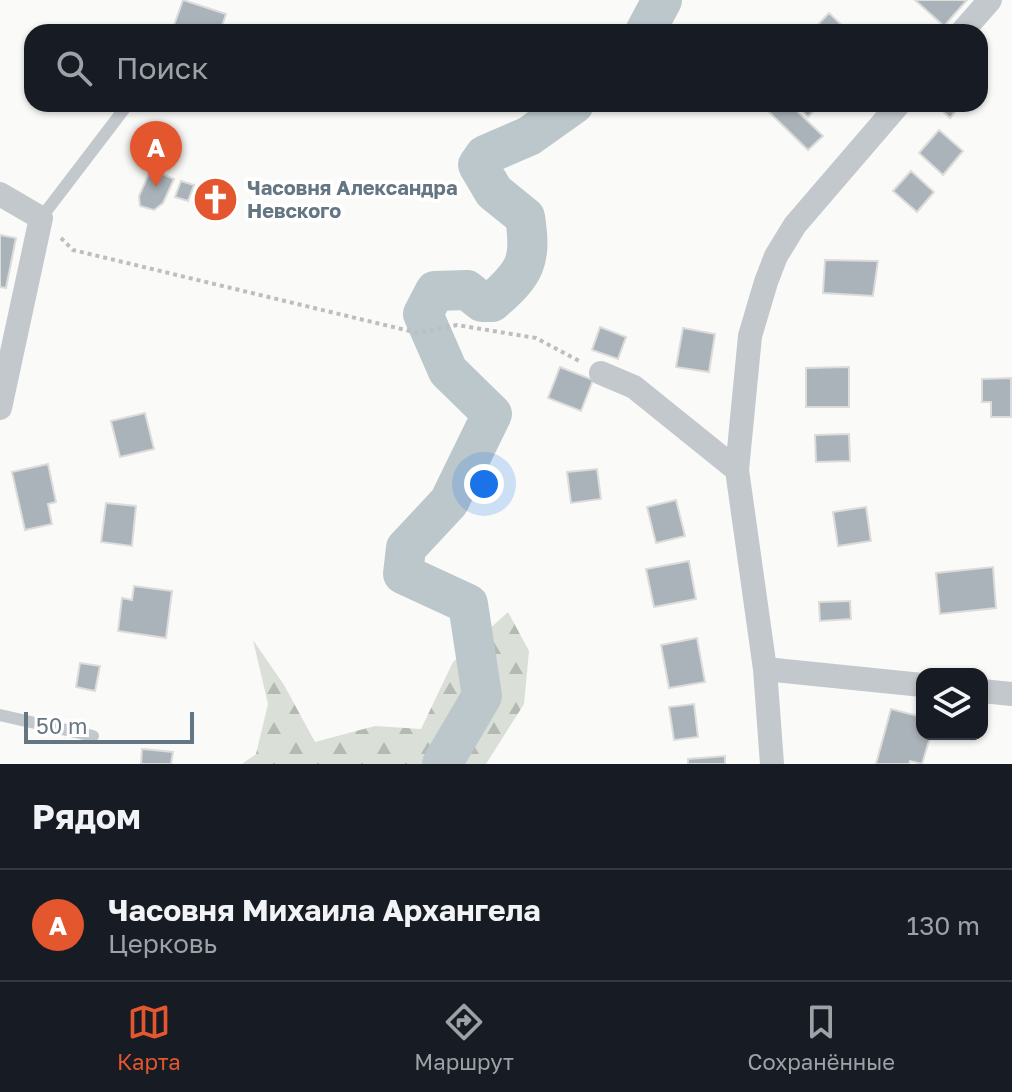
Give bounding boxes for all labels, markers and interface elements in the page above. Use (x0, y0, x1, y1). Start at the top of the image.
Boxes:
search box (24, 24, 988, 112)
icon: search (52, 46, 96, 90)
text: Поиск (116, 50, 208, 86)
pin: A (130, 121, 182, 187)
place label: Часовня Александра Невского (247, 175, 458, 222)
church icon: Часовня Александра Невского (192, 176, 240, 224)
your location (464, 464, 504, 504)
map controls (916, 668, 988, 740)
button: layers (916, 668, 988, 740)
scale bar (24, 708, 194, 744)
text: 50 m (36, 712, 87, 739)
text: Рядом (32, 796, 141, 836)
text: Часовня Михаила Архангела (108, 892, 541, 928)
text: A (49, 910, 67, 941)
text: 130 m (907, 910, 980, 941)
text: Церковь (108, 928, 217, 959)
tab: Карта (117, 1000, 181, 1075)
tab: Маршрут (414, 1000, 514, 1075)
tab: Сохранённые (747, 1000, 895, 1075)

